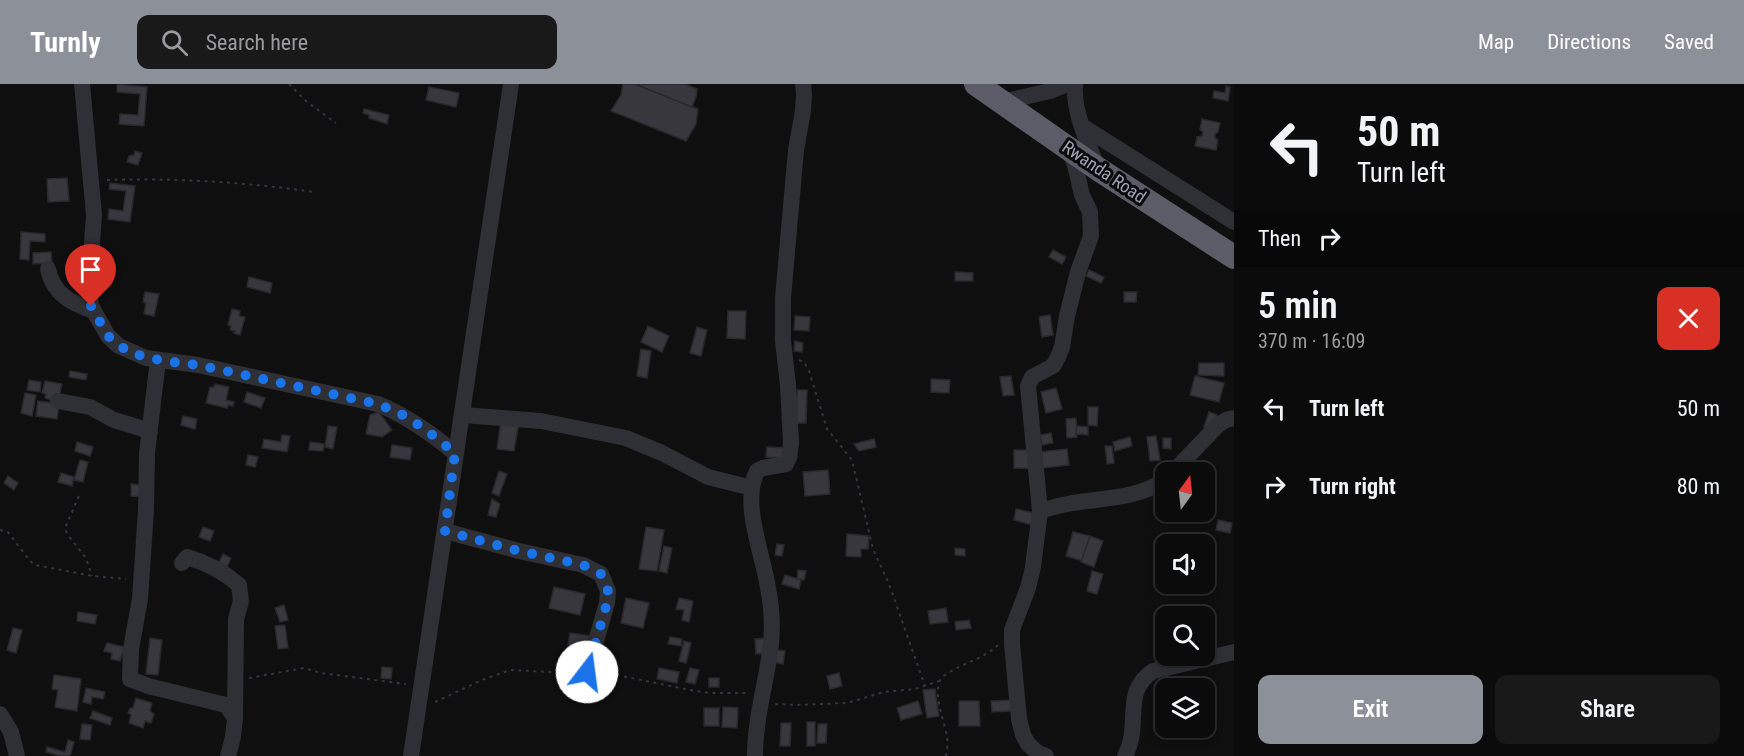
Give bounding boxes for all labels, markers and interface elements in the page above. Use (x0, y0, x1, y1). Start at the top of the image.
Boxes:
search box (137, 15, 557, 69)
text: Turnly (30, 26, 101, 59)
icon: search (158, 26, 191, 59)
text: Search here (206, 30, 308, 55)
text: Map (1478, 30, 1514, 54)
text: Directions (1547, 30, 1631, 54)
text: Saved (1664, 30, 1714, 54)
text: 50 m (1357, 107, 1440, 156)
icon: left (1258, 108, 1336, 186)
street label: Rwanda Road (1058, 136, 1150, 207)
text: Turn left (1357, 157, 1446, 189)
icon: right (1313, 222, 1346, 255)
text: Then (1258, 226, 1301, 251)
pin (65, 244, 116, 306)
icon: arrive (74, 253, 107, 286)
text: 5 min (1258, 285, 1338, 327)
button: close (1657, 287, 1720, 350)
text: 370 m · 16:09 (1258, 329, 1365, 353)
icon: left (1258, 392, 1291, 425)
text: Turn left (1309, 396, 1384, 421)
text: 50 m (1677, 396, 1720, 421)
north arrow (1155, 462, 1215, 522)
map controls (1155, 462, 1215, 738)
icon: right (1258, 470, 1291, 503)
text: Turn right (1309, 474, 1396, 499)
text: 80 m (1677, 474, 1720, 499)
button: sound (1155, 534, 1215, 594)
button: search (1155, 606, 1215, 666)
position arrow (555, 640, 619, 704)
button: Exit (1258, 675, 1483, 744)
button: Share (1495, 675, 1720, 744)
button: layers (1155, 678, 1215, 738)

